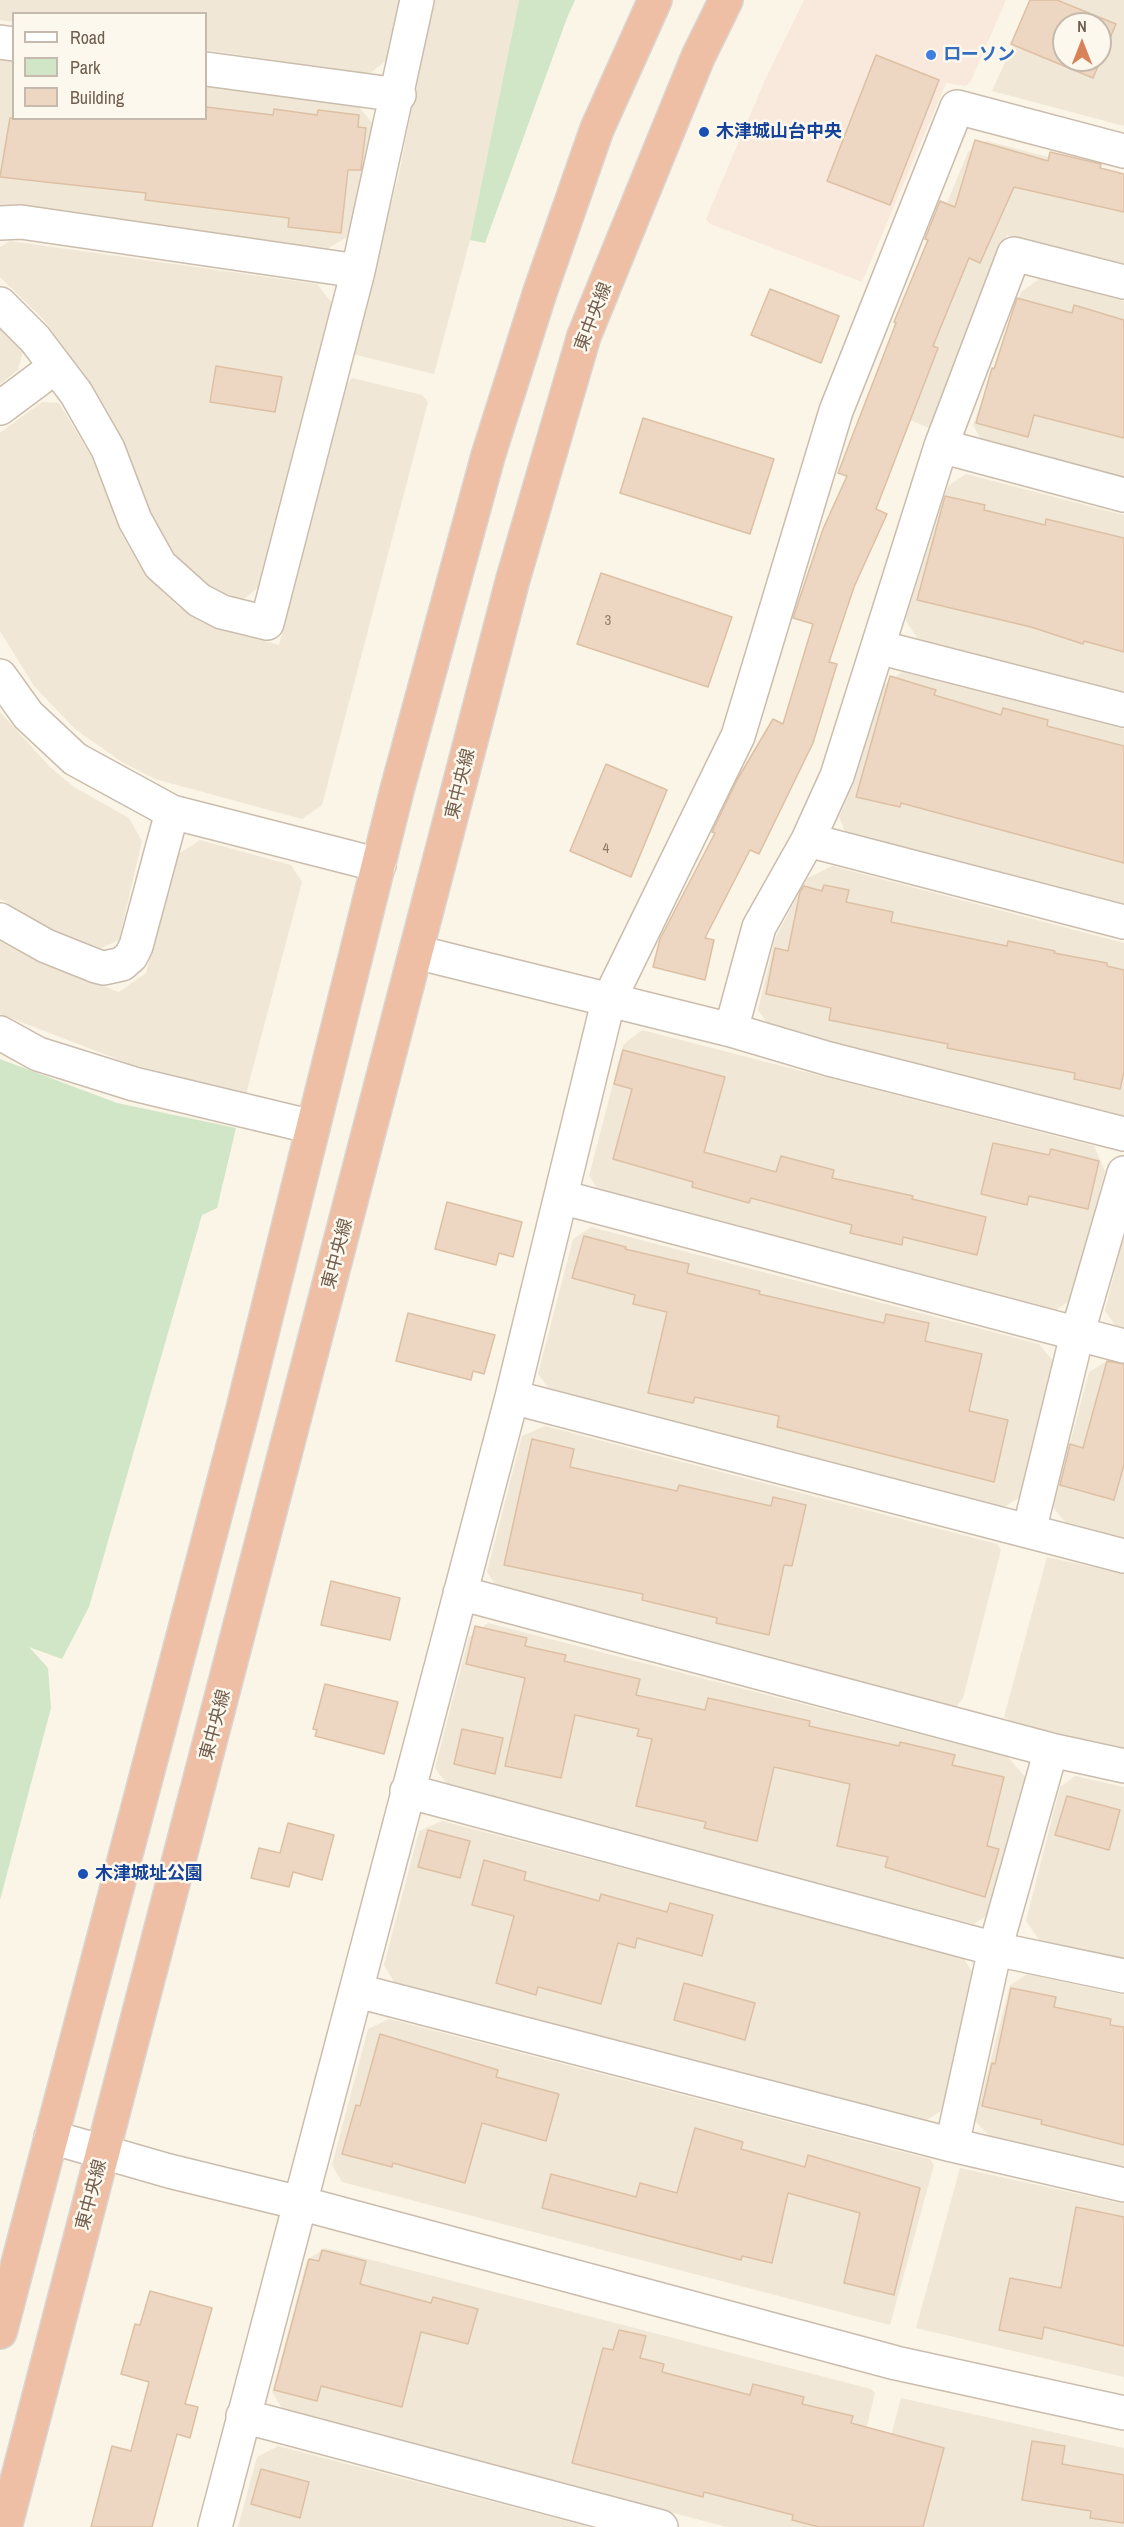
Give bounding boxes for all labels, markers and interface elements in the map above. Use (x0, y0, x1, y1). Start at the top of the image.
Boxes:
legend (12, 12, 207, 120)
north arrow (1052, 12, 1112, 72)
text: N (1077, 15, 1087, 37)
text: Road (70, 25, 105, 50)
place label: ローソン (943, 44, 1015, 66)
marker: ローソン (924, 48, 938, 62)
text: Park (70, 55, 100, 80)
text: Building (70, 85, 124, 110)
place label: 木津城山台中央 (716, 121, 842, 143)
marker: 木津城山台中央 (697, 125, 711, 139)
street label: 東中央線 (571, 280, 617, 354)
house number: 3 (605, 612, 611, 630)
street label: 東中央線 (442, 746, 480, 822)
house number: 4 (603, 840, 609, 858)
street label: 東中央線 (318, 1216, 358, 1292)
street label: 東中央線 (196, 1687, 236, 1763)
place label: 木津城址公園 (95, 1863, 203, 1885)
marker: 木津城址公園 (76, 1867, 90, 1881)
street label: 東中央線 (72, 2157, 112, 2233)

